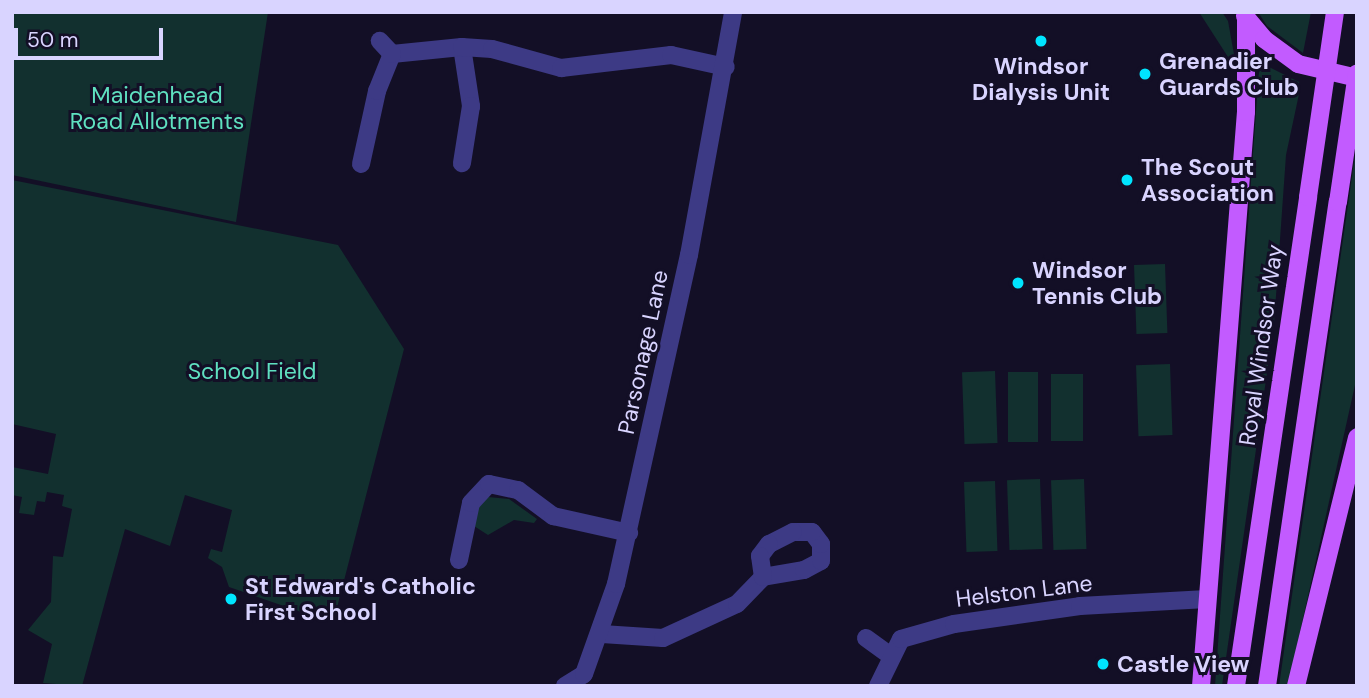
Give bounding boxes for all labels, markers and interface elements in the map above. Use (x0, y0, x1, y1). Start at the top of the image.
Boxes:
scale bar (18, 14, 166, 58)
text: 50 m (27, 26, 78, 54)
marker: Windsor Dialysis Unit (1033, 33, 1049, 49)
place label: Grenadier Guards Club (1159, 47, 1299, 101)
place label: Windsor Dialysis Unit (972, 52, 1110, 106)
marker: Grenadier Guards Club (1137, 66, 1153, 82)
park label: Maidenhead Road Allotments (70, 81, 244, 135)
place label: The Scout Association (1141, 153, 1274, 207)
marker: The Scout Association (1119, 172, 1135, 188)
street label: Royal Windsor Way (1233, 243, 1289, 447)
place label: Windsor Tennis Club (1032, 256, 1162, 310)
street label: Parsonage Lane (612, 267, 674, 437)
marker: Windsor Tennis Club (1010, 275, 1026, 291)
park label: School Field (188, 357, 316, 385)
street label: Helston Lane (954, 569, 1094, 613)
place label: St Edward's Catholic First School (245, 572, 476, 626)
marker: St Edward's Catholic First School (223, 591, 239, 607)
place label: Castle View (1117, 650, 1249, 678)
marker: Castle View (1095, 656, 1111, 672)

